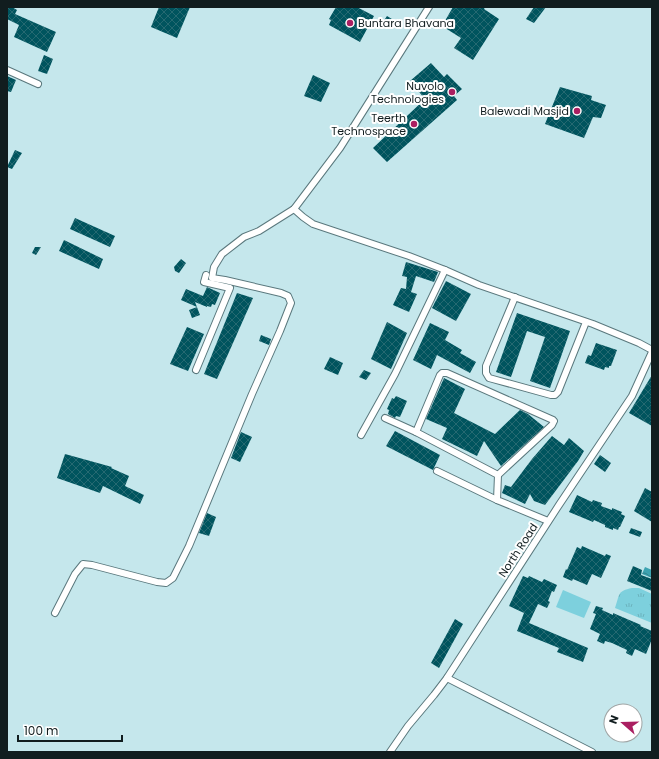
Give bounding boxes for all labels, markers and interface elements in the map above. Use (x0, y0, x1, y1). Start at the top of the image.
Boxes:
place label: Buntara Bhavana (358, 15, 454, 31)
marker: Buntara Bhavana (345, 18, 355, 28)
place label: Nuvolo Technologies (371, 78, 444, 107)
marker: Nuvolo Technologies (447, 87, 457, 97)
place label: Balewadi Masjid (480, 103, 569, 119)
marker: Balewadi Masjid (572, 106, 582, 116)
place label: Teerth Technospace (331, 110, 406, 139)
marker: Teerth Technospace (409, 119, 419, 129)
street label: North Road (495, 520, 541, 580)
north arrow (603, 703, 643, 743)
text: N (605, 713, 623, 726)
scale bar (18, 717, 122, 743)
text: 100 m (24, 722, 58, 739)

